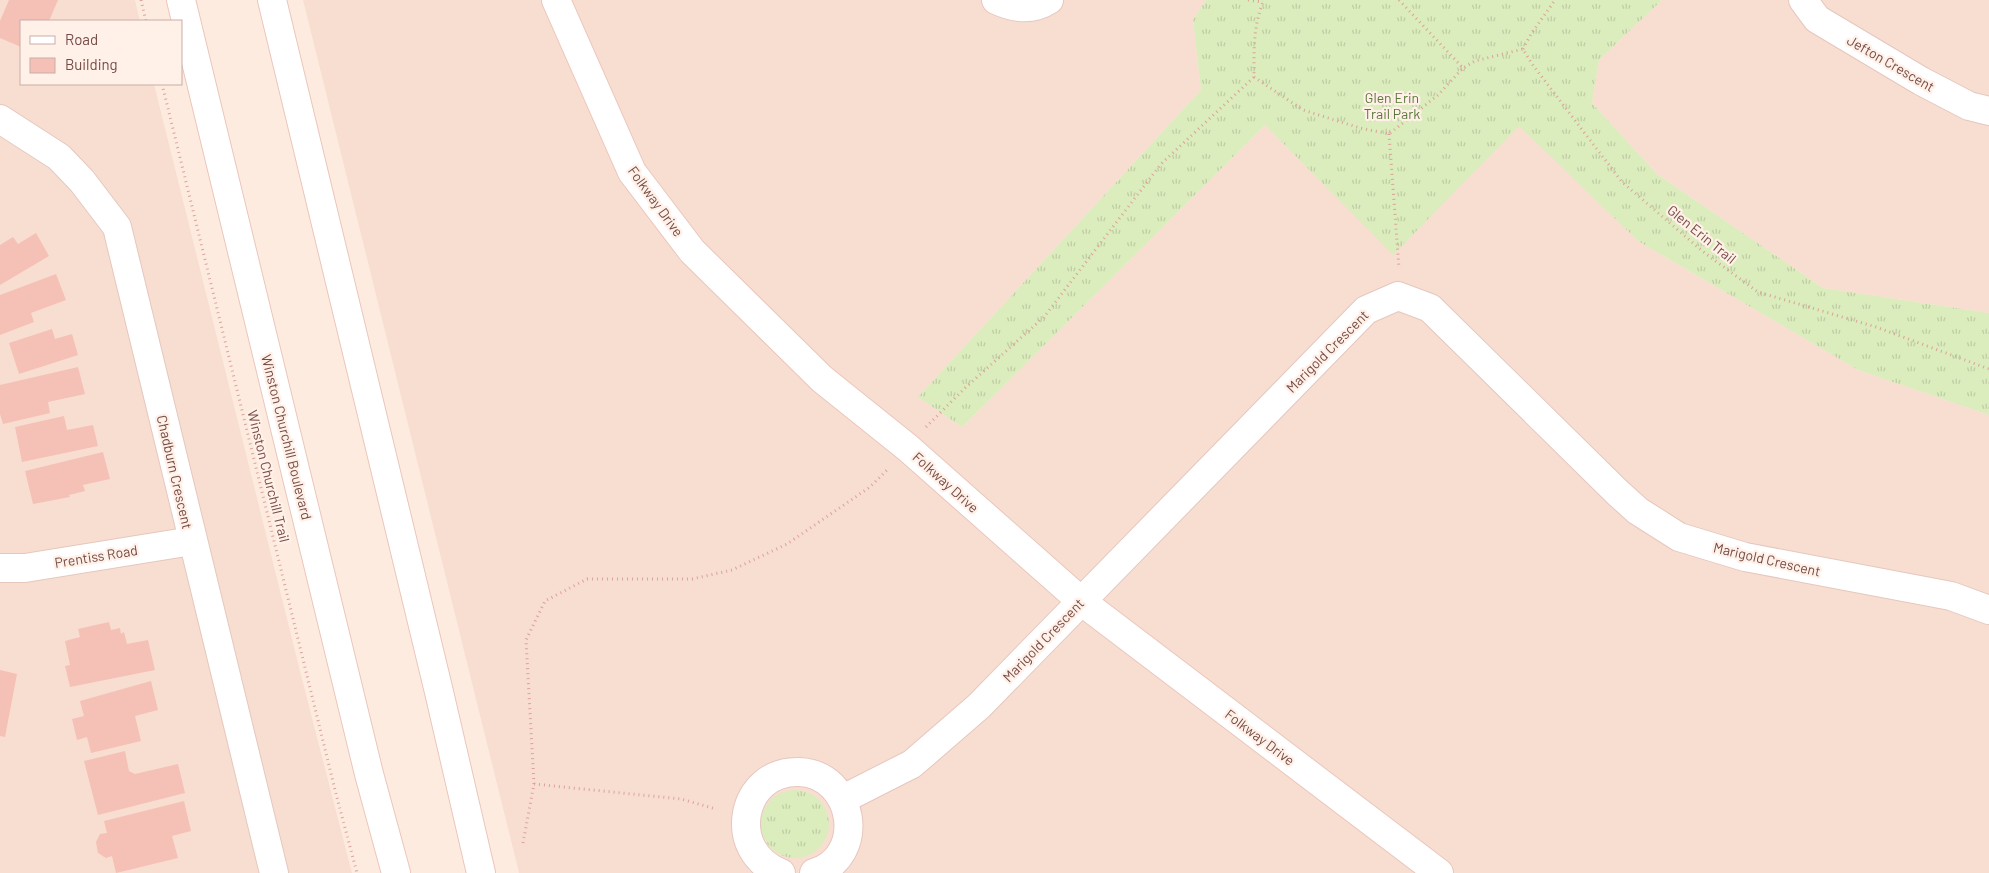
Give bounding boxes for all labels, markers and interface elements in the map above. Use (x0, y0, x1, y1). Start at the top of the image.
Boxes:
legend (20, 20, 182, 85)
text: Road (65, 30, 98, 48)
street label: Jefton Crescent (1844, 31, 1938, 95)
text: Building (65, 55, 118, 73)
park label: Glen Erin Trail Park (1364, 89, 1420, 122)
street label: Folkway Drive (625, 163, 687, 239)
street label: Glen Erin Trail (1664, 201, 1740, 267)
street label: Marigold Crescent (1282, 306, 1372, 396)
street label: Winston Churchill Boulevard (258, 352, 316, 522)
street label: Winston Churchill Trail (244, 408, 294, 544)
street label: Chadburn Crescent (154, 413, 196, 531)
street label: Folkway Drive (910, 448, 982, 516)
street label: Marigold Crescent (1712, 538, 1822, 580)
street label: Prentiss Road (53, 541, 139, 571)
street label: Marigold Crescent (999, 595, 1087, 685)
street label: Folkway Drive (1222, 705, 1298, 769)

